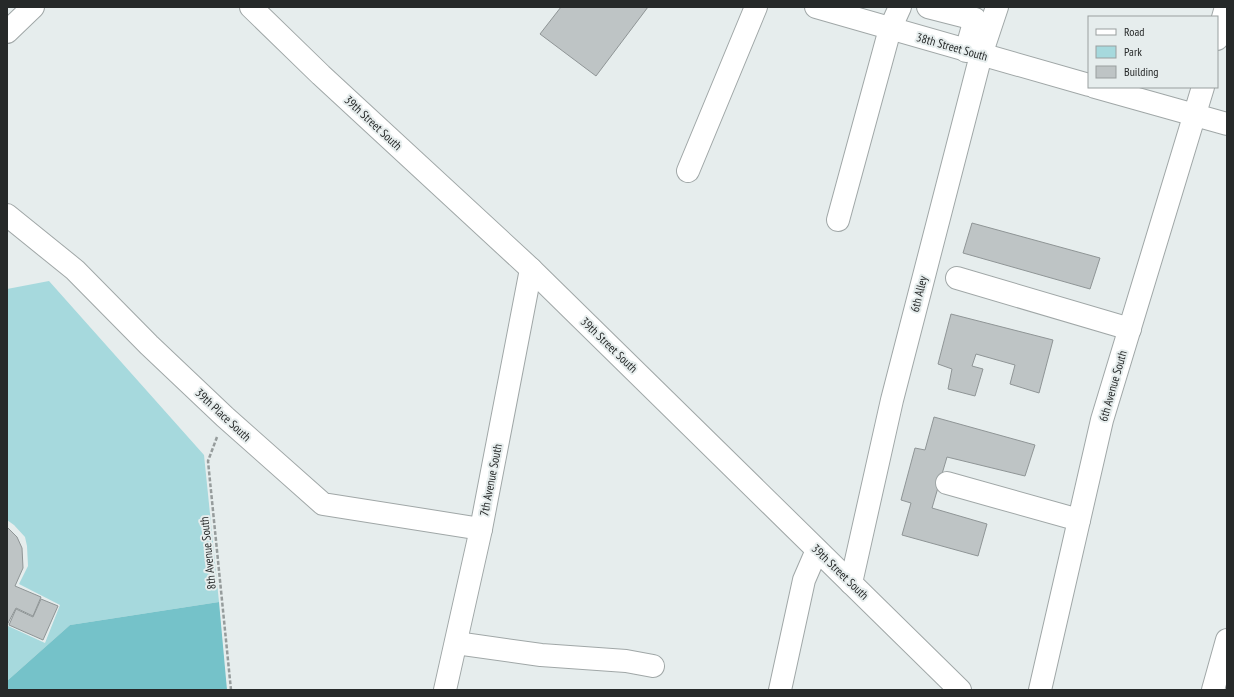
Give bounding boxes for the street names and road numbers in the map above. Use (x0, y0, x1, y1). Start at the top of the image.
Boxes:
street label: 38th Street South (915, 29, 989, 64)
street label: 39th Street South (341, 92, 405, 153)
street label: 6th Alley (907, 274, 930, 314)
street label: 39th Street South (578, 314, 641, 376)
street label: 6th Avenue South (1095, 349, 1130, 423)
street label: 39th Place South (192, 385, 254, 444)
street label: 7th Avenue South (476, 443, 505, 517)
street label: 8th Avenue South (196, 516, 219, 590)
street label: 39th Street South (809, 541, 872, 603)

